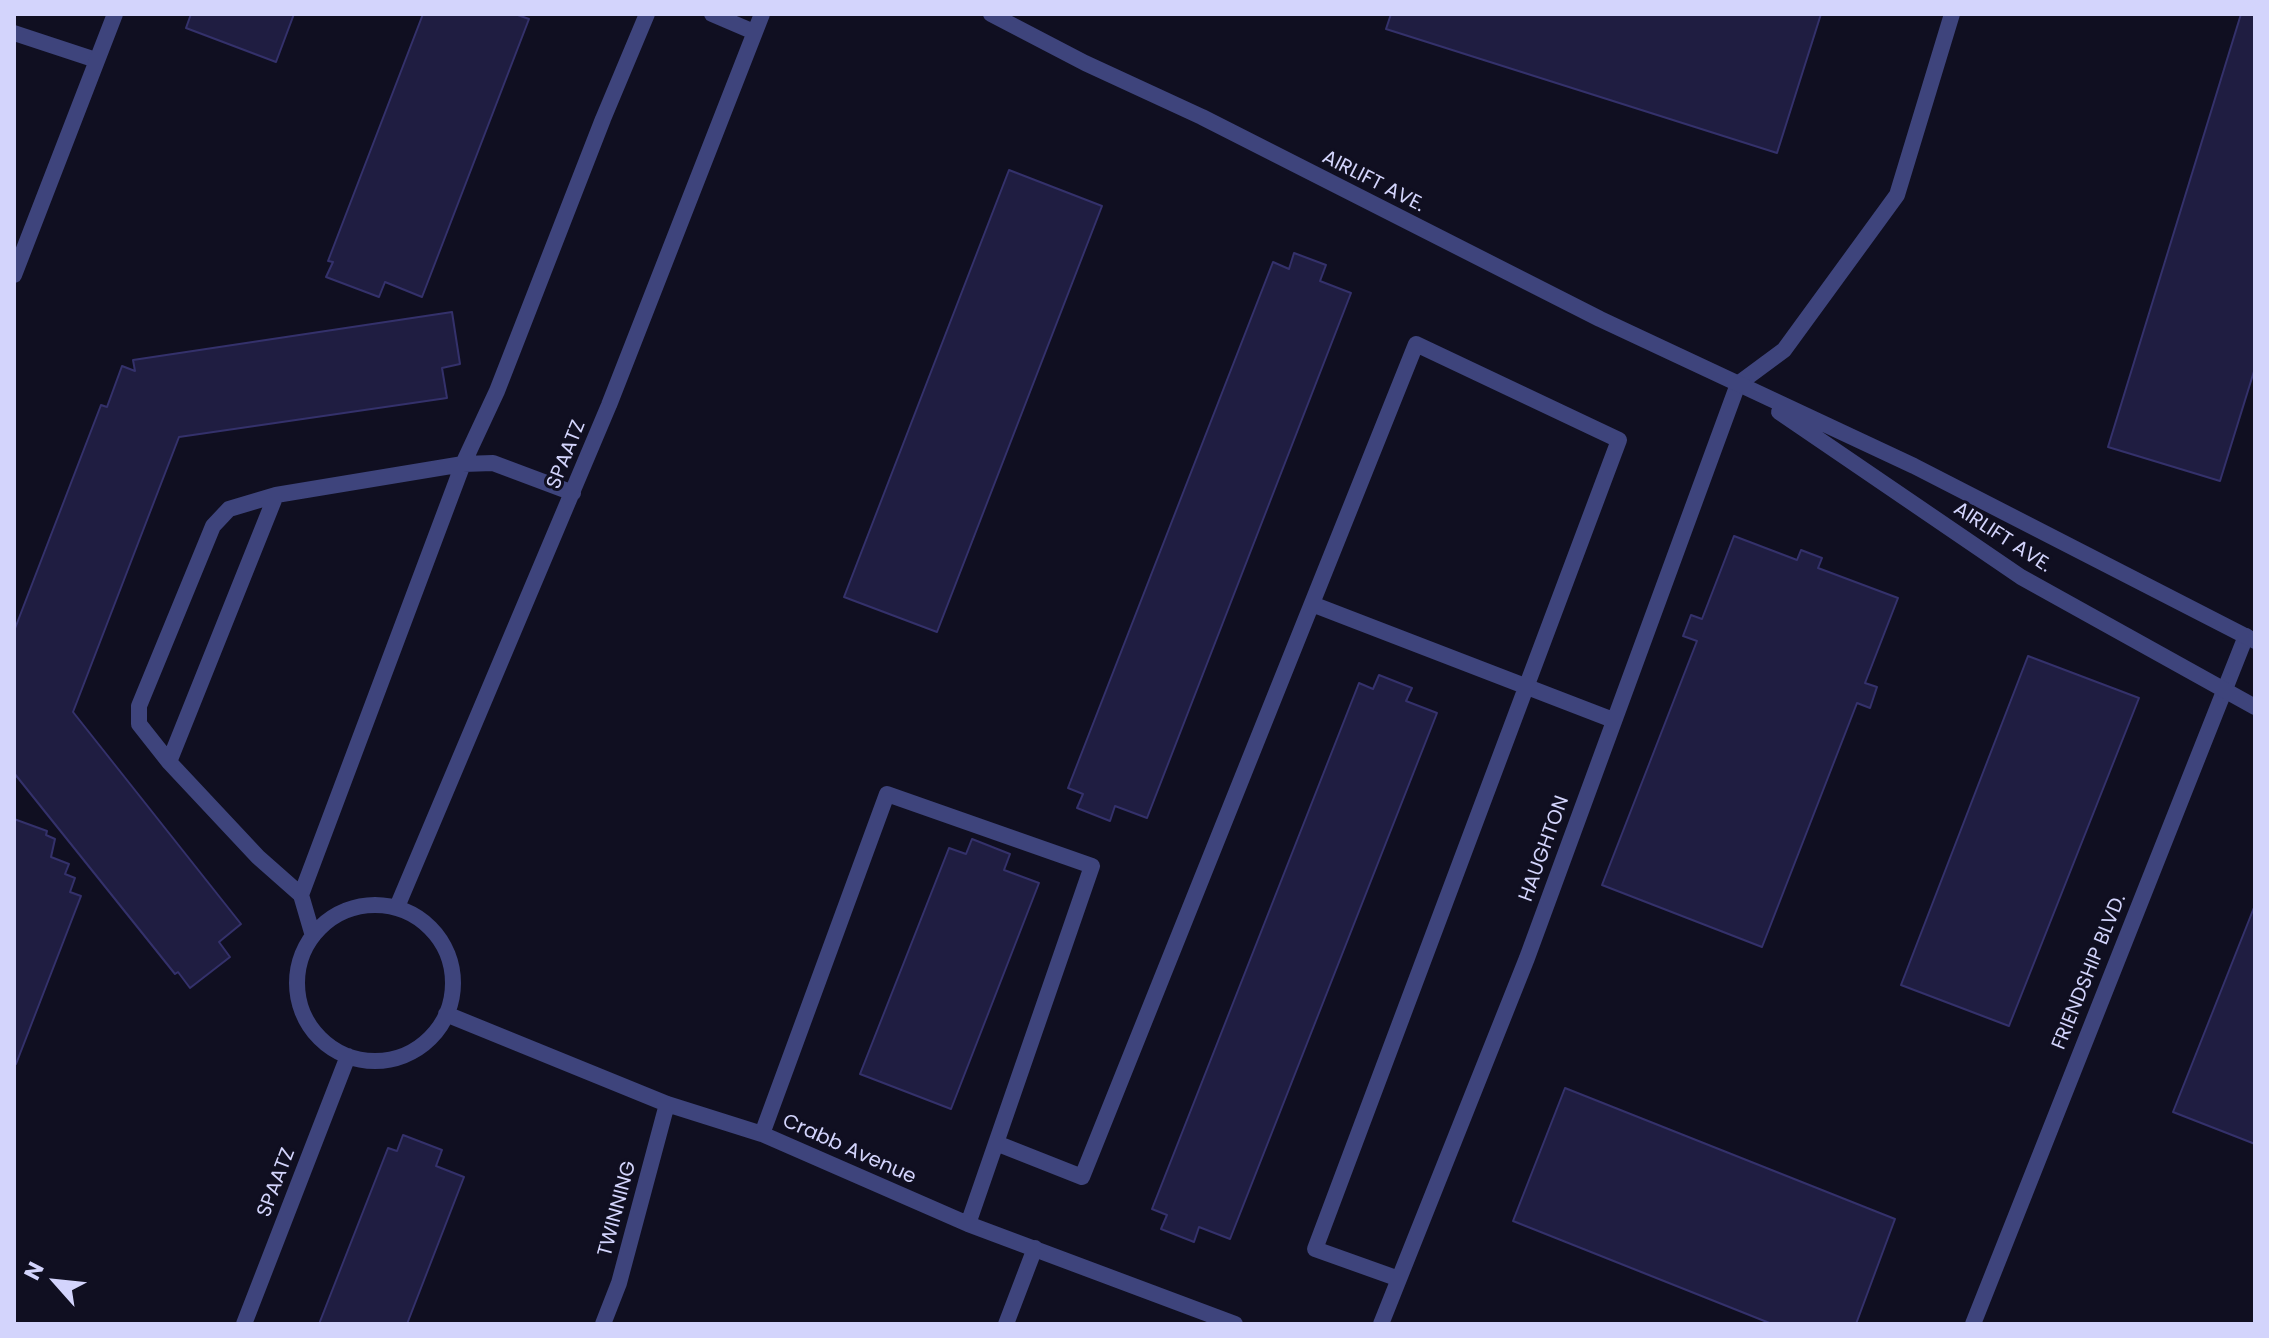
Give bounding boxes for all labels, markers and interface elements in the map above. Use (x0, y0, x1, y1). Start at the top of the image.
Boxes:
street label: AIRLIFT AVE. (1318, 146, 1428, 218)
street label: SPAATZ (542, 417, 592, 493)
street label: AIRLIFT AVE. (1949, 497, 2055, 579)
street label: HAUGHTON (1515, 793, 1575, 905)
street label: FRIENDSHIP BLVD. (2048, 891, 2132, 1053)
street label: Crabb Avenue (778, 1110, 920, 1190)
street label: SPAATZ (253, 1145, 301, 1221)
street label: TWINNING (594, 1159, 642, 1259)
north arrow (16, 1242, 96, 1322)
text: N (17, 1256, 52, 1285)

